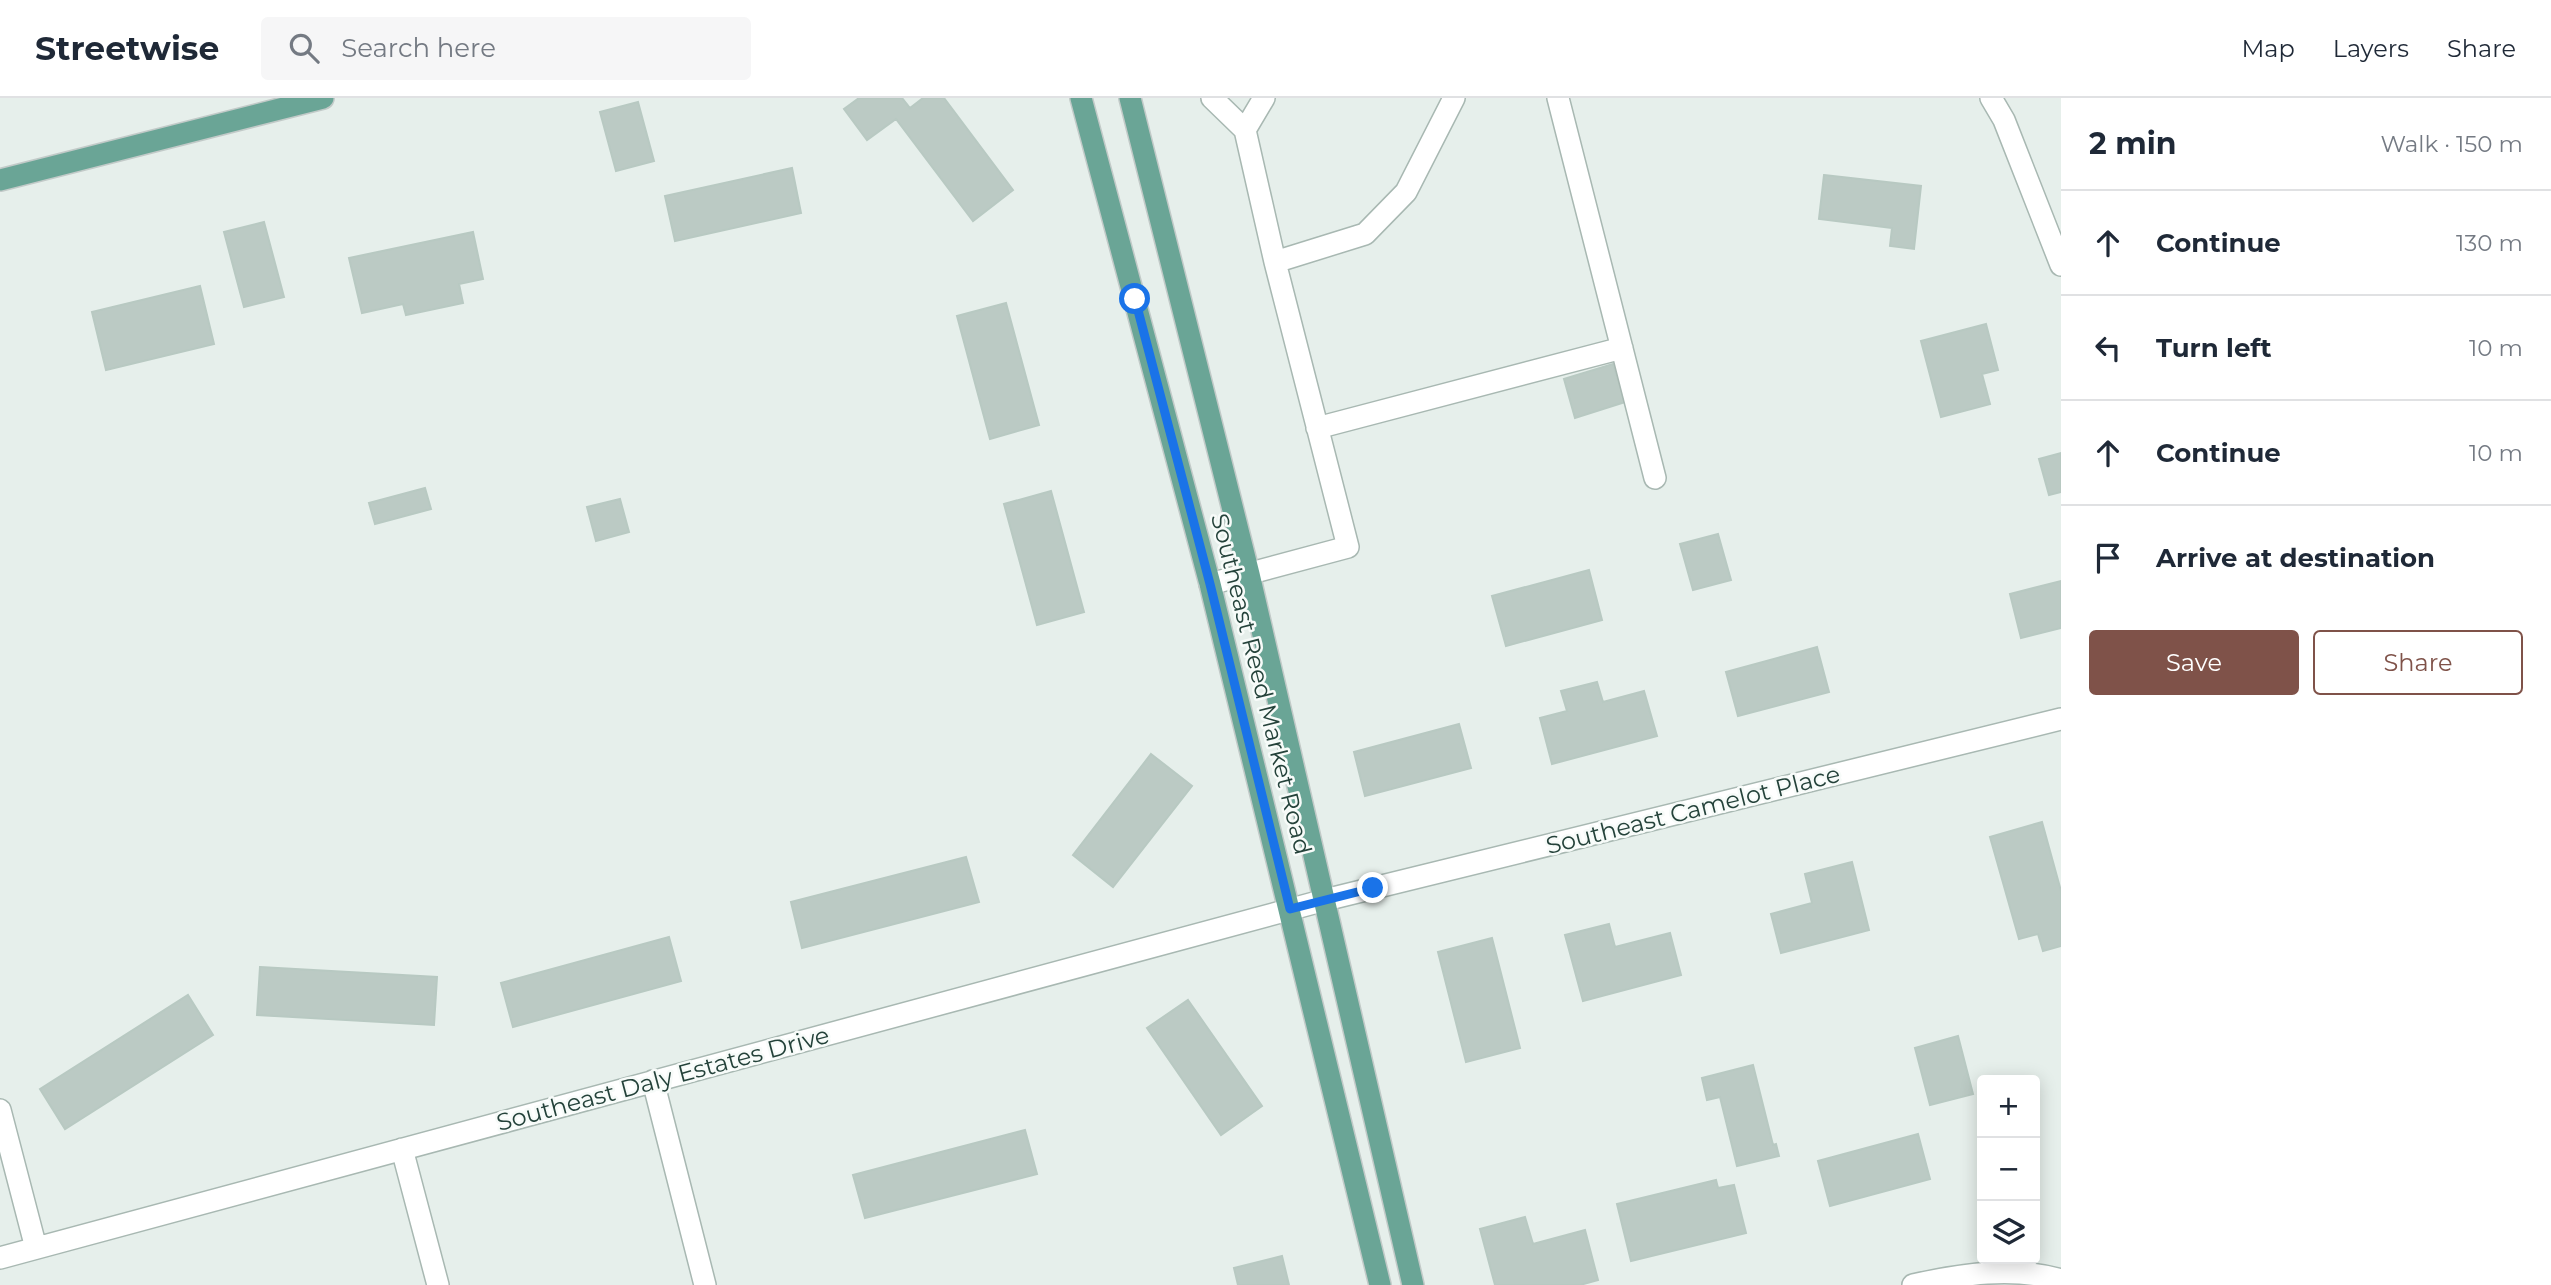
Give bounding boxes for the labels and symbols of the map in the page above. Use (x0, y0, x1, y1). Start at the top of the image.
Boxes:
route start (1119, 283, 1150, 314)
street label: Southeast Reed Market Road (1205, 510, 1318, 857)
street label: Southeast Camelot Place (1543, 759, 1843, 860)
route end (1357, 872, 1388, 903)
street label: Southeast Daly Estates Drive (493, 1020, 832, 1137)

